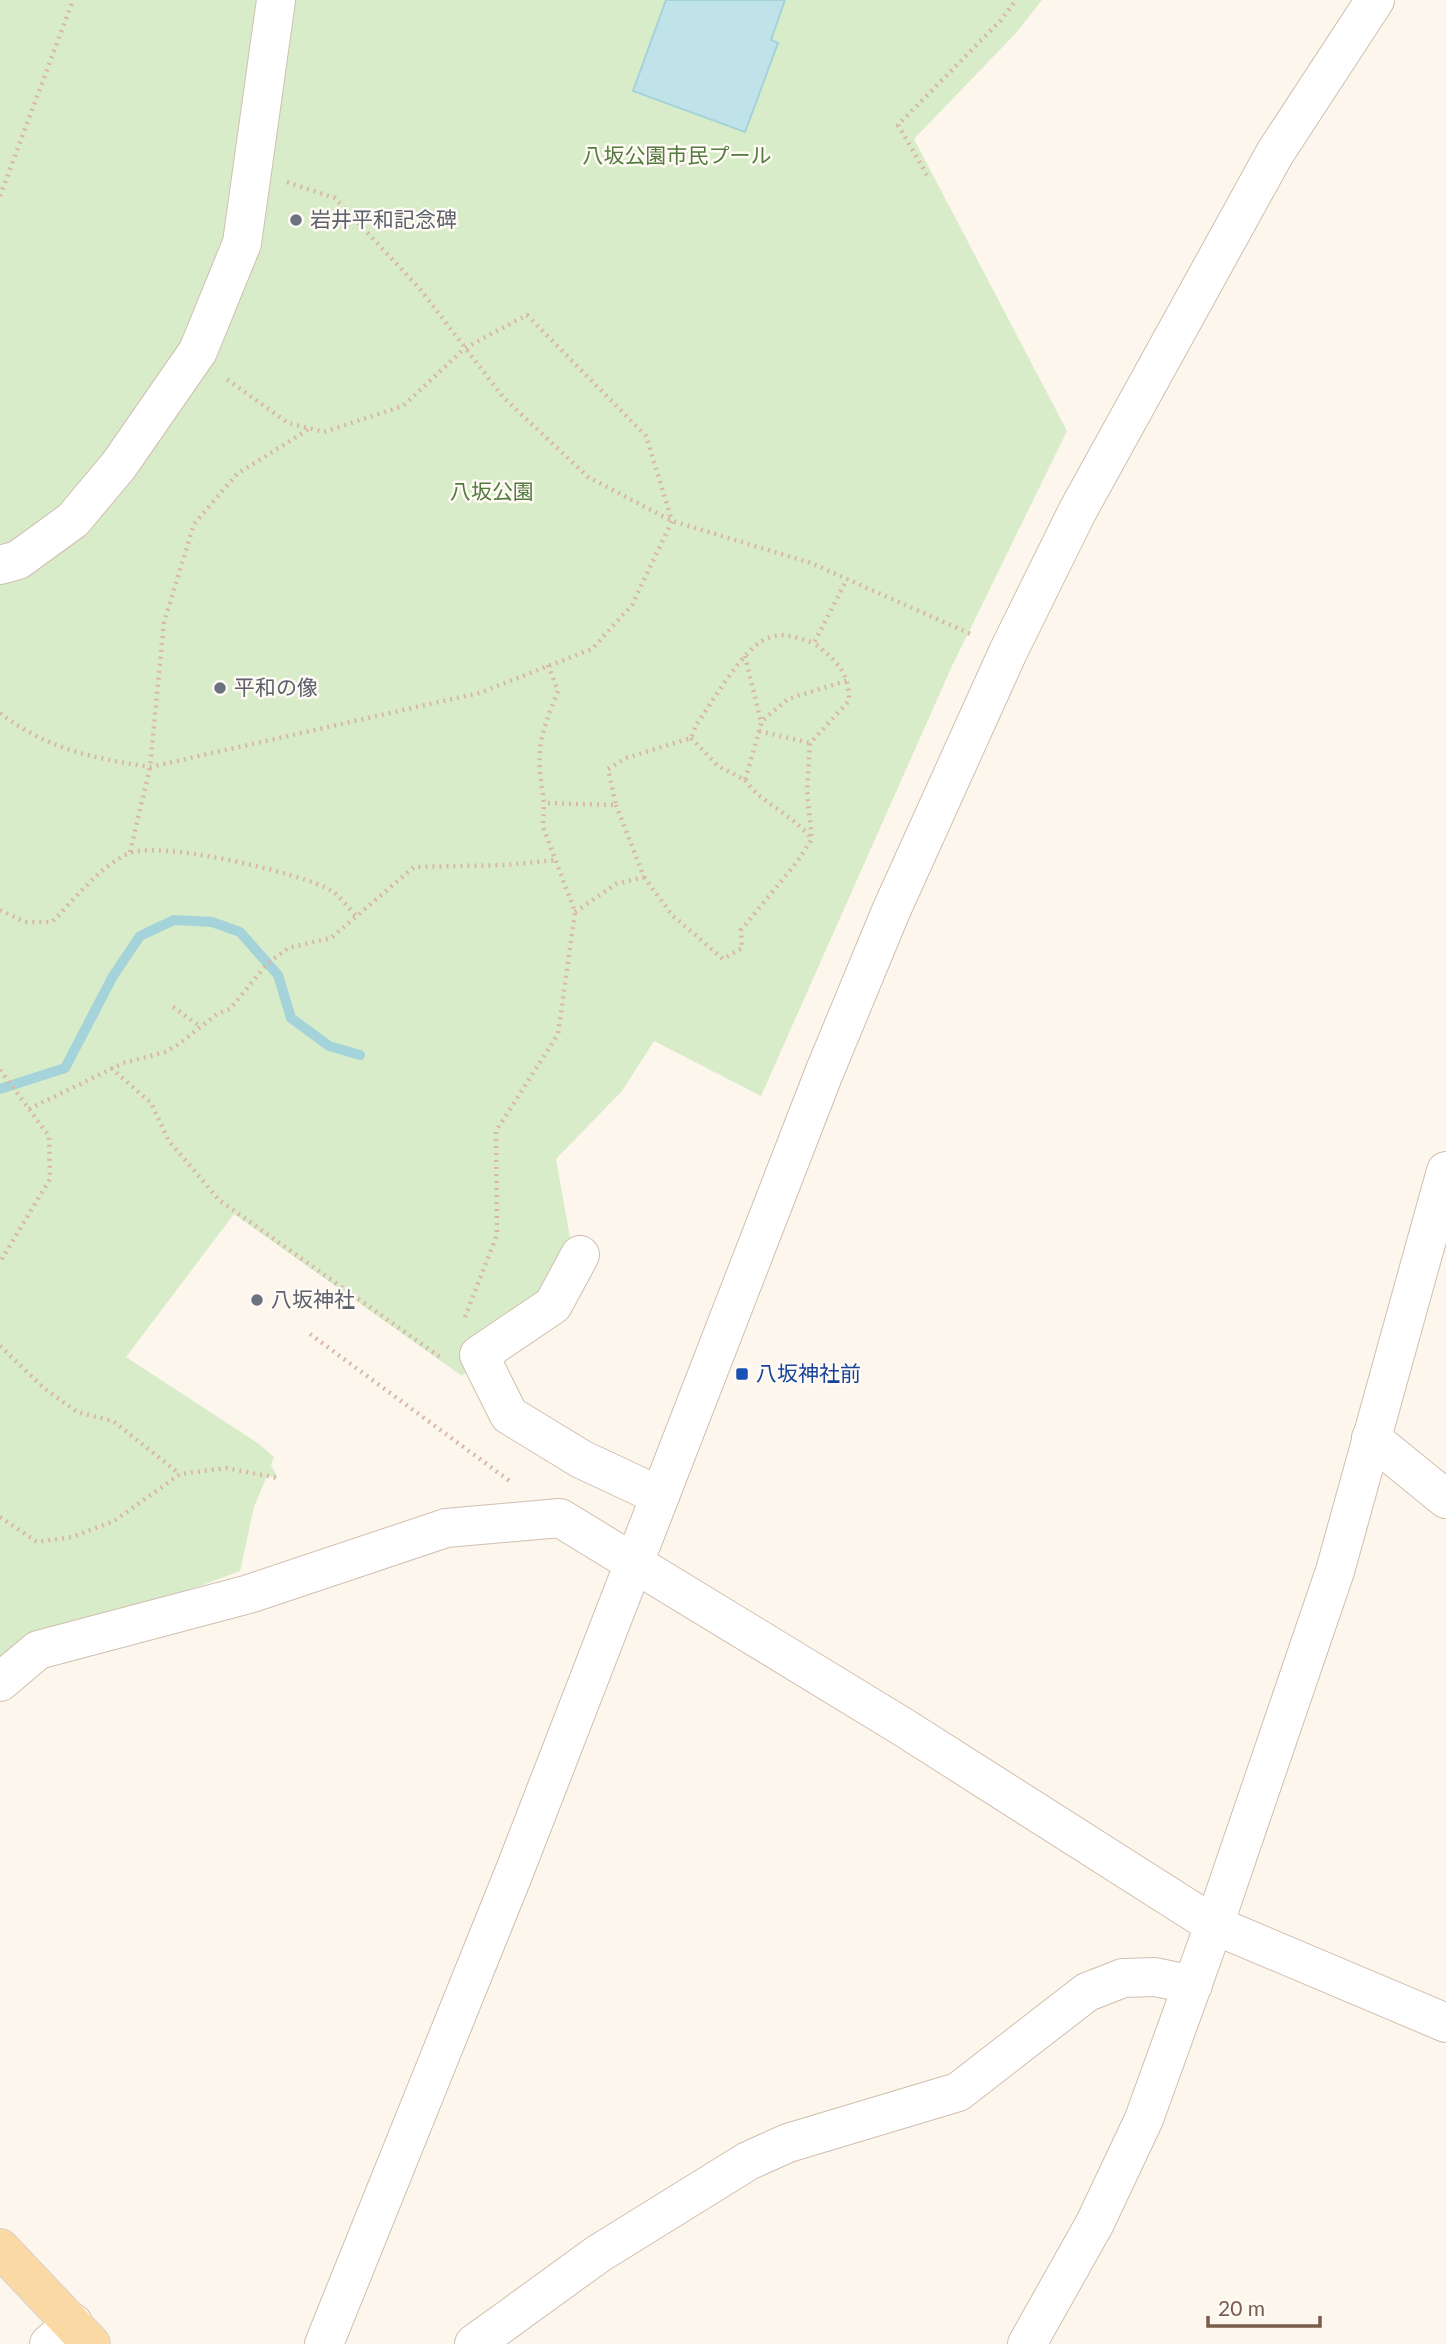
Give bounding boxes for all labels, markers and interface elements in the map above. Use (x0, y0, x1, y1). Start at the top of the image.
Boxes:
park label: 八坂公園市民プール (583, 142, 772, 167)
place label: 岩井平和記念碑 (310, 206, 457, 231)
marker: 岩井平和記念碑 (288, 212, 304, 228)
park label: 八坂公園 (450, 478, 534, 503)
place label: 平和の像 (234, 674, 318, 699)
marker: 平和の像 (212, 680, 228, 696)
place label: 八坂神社 (271, 1286, 355, 1311)
marker: 八坂神社 (249, 1292, 265, 1308)
place label: 八坂神社前 (756, 1360, 861, 1385)
marker: 八坂神社前 (734, 1366, 750, 1382)
scale bar (1208, 2284, 1320, 2328)
text: 20 m (1218, 2295, 1265, 2320)

